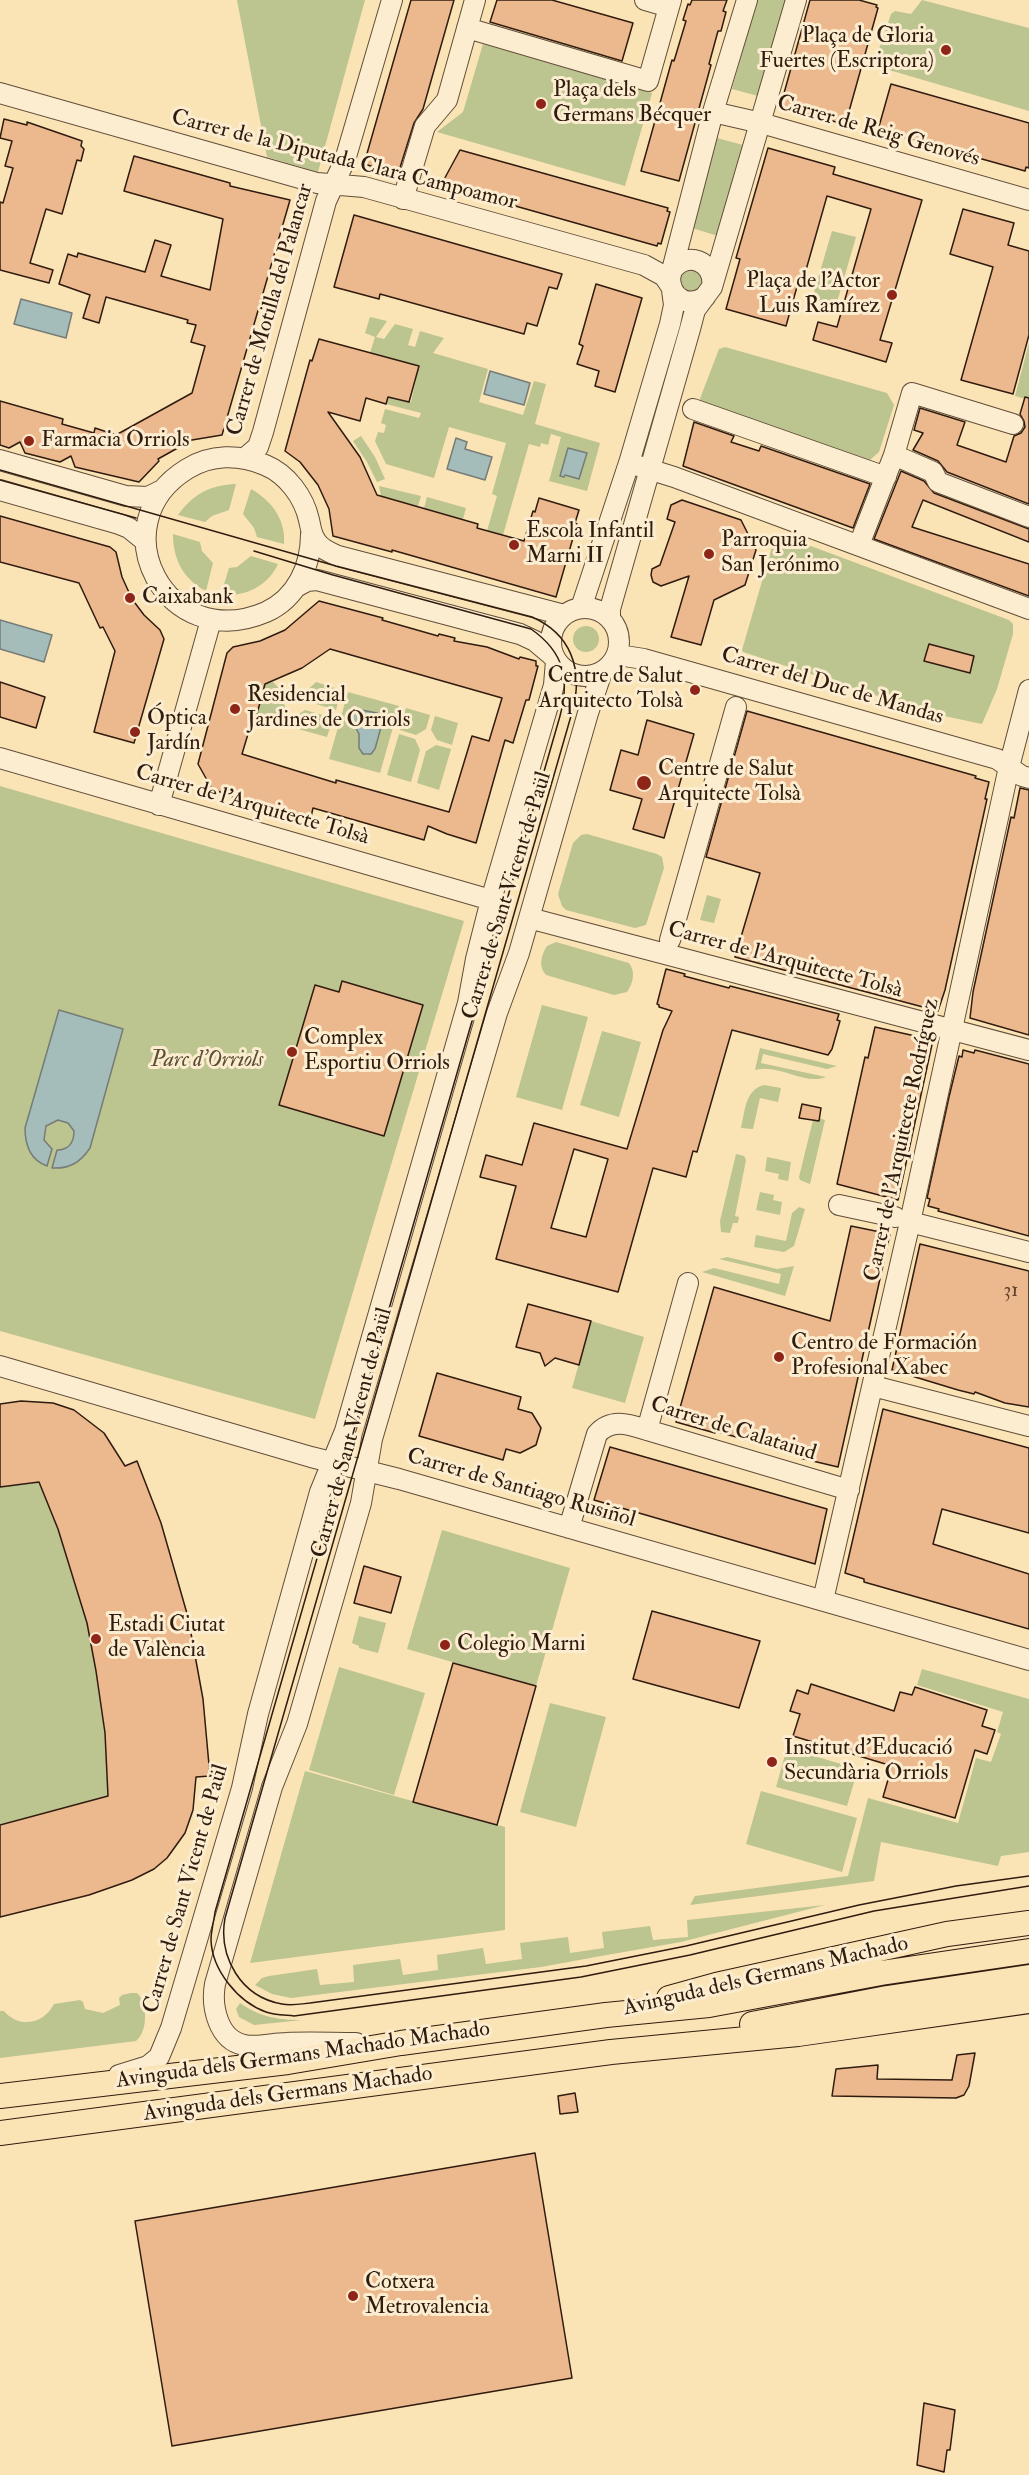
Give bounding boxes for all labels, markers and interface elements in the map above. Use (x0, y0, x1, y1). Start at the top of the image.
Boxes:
place label: Plaça de Gloria Fuertes (Escriptora) (759, 24, 934, 76)
marker: Plaça de Gloria Fuertes (Escriptora) (939, 43, 953, 57)
place label: Plaça dels Germans Bécquer (553, 78, 711, 130)
street label: Carrer de Reig Genovés (774, 90, 982, 174)
marker: Plaça dels Germans Bécquer (534, 97, 548, 111)
street label: Carrer de la Diputada Clara Campoamor (168, 105, 520, 217)
street label: Carrer de Motilla del Palancar (222, 181, 320, 439)
place label: Plaça de l'Actor Luis Ramírez (746, 269, 880, 320)
marker: Plaça de l'Actor Luis Ramírez (885, 288, 899, 302)
place label: Farmacia Orriols (41, 428, 190, 454)
marker: Farmacia Orriols (22, 434, 36, 448)
place label: Escola Infantil Marni II (526, 519, 654, 570)
place label: Parroquia San Jerónimo (721, 528, 839, 580)
marker: Escola Infantil Marni II (507, 538, 521, 552)
marker: Parroquia San Jerónimo (702, 547, 716, 561)
place label: Caixabank (142, 585, 233, 611)
marker: Caixabank (123, 591, 137, 605)
street label: Carrer del Duc de Mandas (718, 643, 946, 731)
place label: Centre de Salut Arquitecto Tolsà (539, 664, 683, 716)
place label: Residencial Jardines de Orriols (247, 683, 410, 734)
marker: Centre de Salut Arquitecto Tolsà (688, 683, 702, 697)
marker: Residencial Jardines de Orriols (228, 702, 242, 716)
place label: Óptica Jardín (147, 706, 207, 758)
marker: Óptica Jardín (128, 725, 142, 739)
place label: Centre de Salut Arquitecte Tolsà (658, 757, 801, 808)
street label: Carrer de l'Arquitecte Tolsà (132, 760, 372, 852)
street label: Carrer de Sant Vicent de Paül (458, 769, 558, 1023)
marker: Centre de Salut Arquitecte Tolsà (635, 774, 653, 792)
street label: Carrer de l'Arquitecte Tolsà (665, 917, 905, 1005)
street label: Carrer de l'Arquitecte Rodríguez (860, 996, 946, 1284)
place label: Complex Esportiu Orriols (304, 1026, 450, 1078)
marker: Complex Esportiu Orriols (285, 1045, 299, 1059)
park label: Parc d'Orriols (151, 1048, 263, 1074)
house number: 31 (1004, 1280, 1018, 1304)
street label: Carrer de Sant Vicent de Paül (307, 1305, 399, 1561)
place label: Centro de Formación Profesional Xabec (791, 1331, 977, 1382)
marker: Centro de Formación Profesional Xabec (772, 1350, 786, 1364)
street label: Carrer de Calataiud (647, 1392, 819, 1468)
street label: Carrer de Santiago Rusiñol (404, 1444, 638, 1534)
place label: Estadi Ciutat de València (108, 1613, 225, 1664)
marker: Estadi Ciutat de València (89, 1632, 103, 1646)
place label: Colegio Marni (457, 1632, 586, 1658)
marker: Colegio Marni (438, 1638, 452, 1652)
place label: Institut d'Educació Secundària Orriols (784, 1736, 952, 1788)
marker: Institut d'Educació Secundària Orriols (765, 1755, 779, 1769)
street label: Carrer de Sant Vicent de Paül (139, 1762, 235, 2016)
street label: Avinguda dels Germans Machado (621, 1931, 911, 2023)
street label: Avinguda dels Germans Machado Machado (114, 2017, 492, 2095)
street label: Avinguda dels Germans Machado (142, 2062, 434, 2128)
place label: Cotxera Metrovalencia (365, 2270, 489, 2322)
marker: Cotxera Metrovalencia (346, 2289, 360, 2303)

